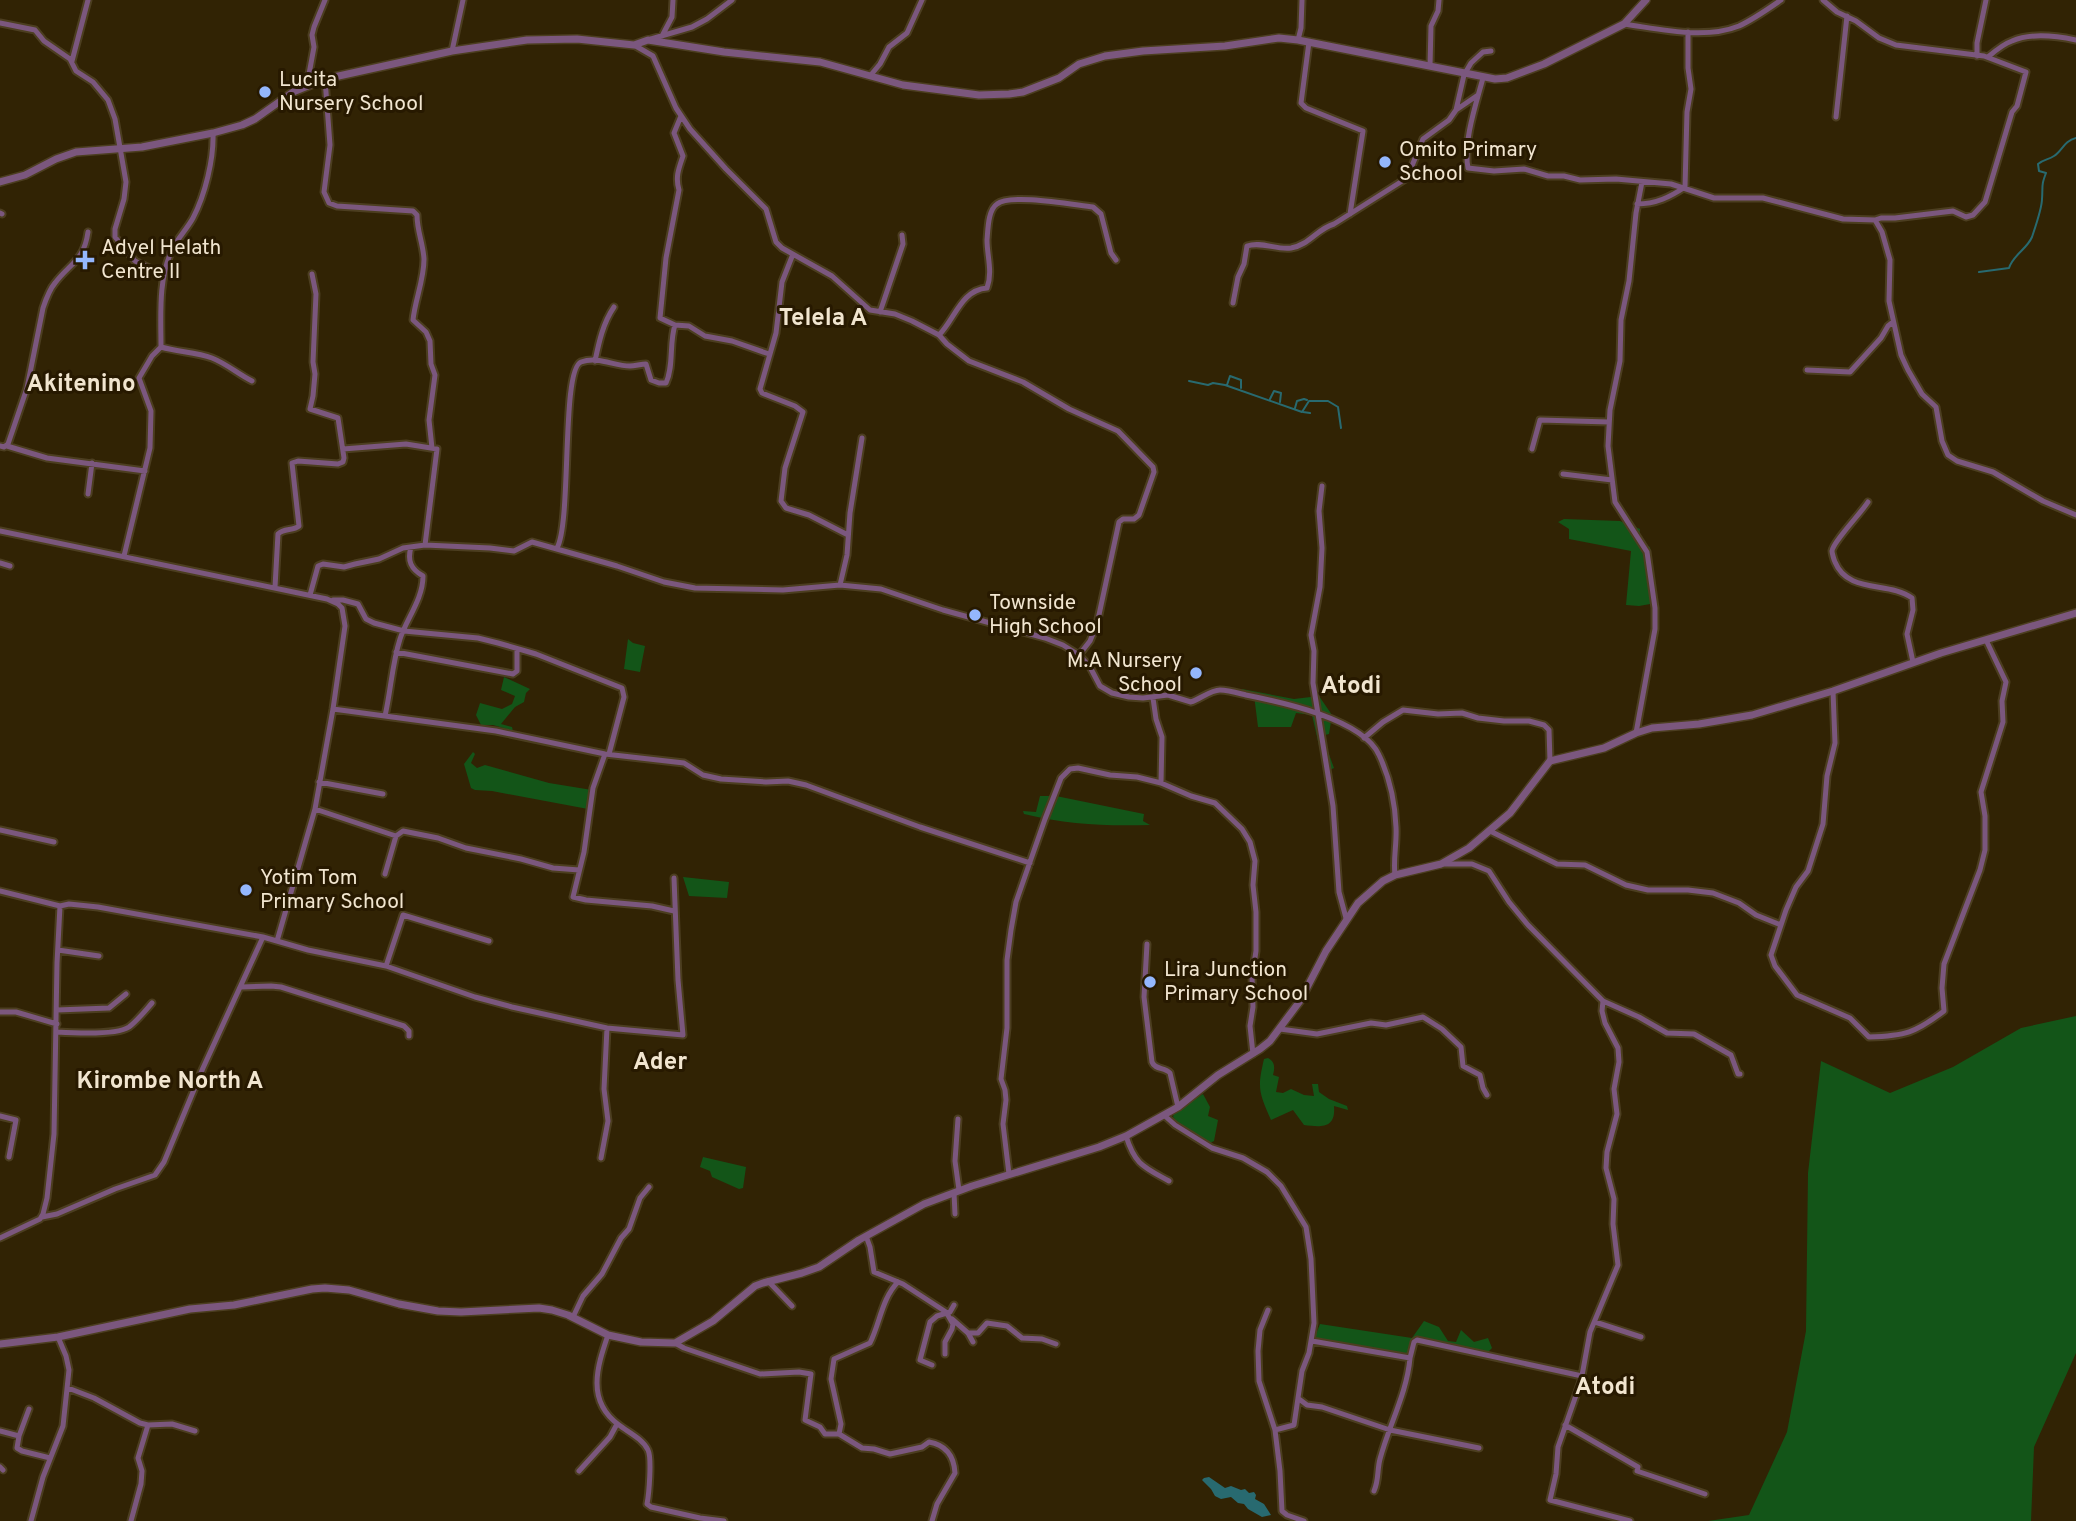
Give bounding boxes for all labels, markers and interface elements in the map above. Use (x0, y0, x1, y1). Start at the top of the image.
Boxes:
place label: Lucita Nursery School (279, 67, 423, 118)
marker: Lucita Nursery School (257, 84, 273, 100)
place label: Omito Primary School (1399, 137, 1537, 188)
marker: Omito Primary School (1377, 154, 1393, 170)
place label: Adyel Helath Centre II (101, 235, 221, 286)
marker: Adyel Helath Centre II (75, 250, 95, 270)
district label: Telela A (779, 304, 867, 334)
district label: Akitenino (26, 370, 136, 400)
place label: Townside High School (989, 590, 1102, 641)
marker: Townside High School (967, 607, 983, 623)
place label: M.A Nursery School (1067, 648, 1182, 699)
marker: M.A Nursery School (1188, 665, 1204, 681)
district label: Atodi (1321, 672, 1381, 702)
place label: Yotim Tom Primary School (260, 865, 404, 916)
marker: Yotim Tom Primary School (238, 882, 254, 898)
place label: Lira Junction Primary School (1164, 957, 1308, 1008)
marker: Lira Junction Primary School (1142, 974, 1158, 990)
district label: Ader (633, 1048, 687, 1078)
district label: Kirombe North A (76, 1067, 264, 1097)
district label: Atodi (1575, 1373, 1635, 1403)

